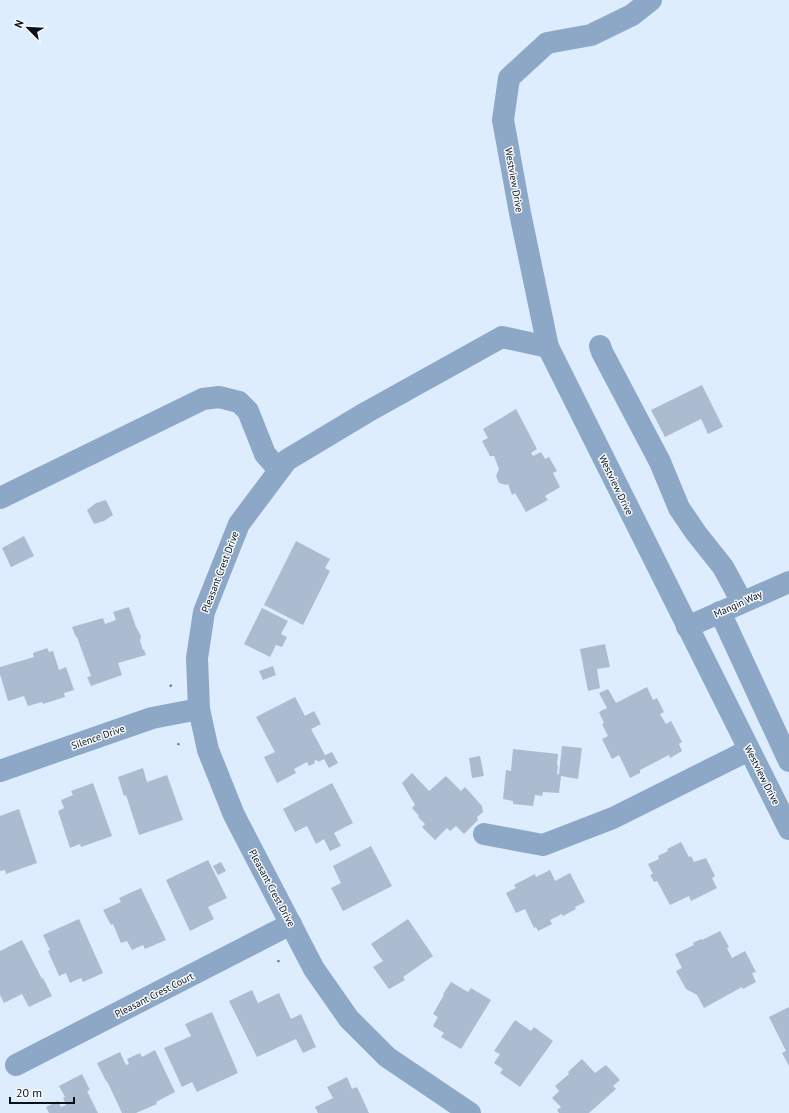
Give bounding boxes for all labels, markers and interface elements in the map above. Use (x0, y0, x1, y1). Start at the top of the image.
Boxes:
north arrow (8, 8, 48, 48)
text: N (11, 18, 27, 30)
street label: Westview Drive (502, 147, 526, 213)
street label: Westview Drive (596, 453, 636, 517)
street label: Pleasant Crest Drive (199, 530, 241, 614)
street label: Mangin Way (712, 587, 765, 620)
street label: Silence Drive (69, 722, 127, 752)
street label: Westview Drive (741, 743, 783, 807)
street label: Pleasant Crest Drive (246, 847, 298, 929)
street label: Pleasant Crest Court (112, 969, 196, 1020)
scale bar (10, 1079, 74, 1105)
text: 20 m (16, 1085, 42, 1100)

